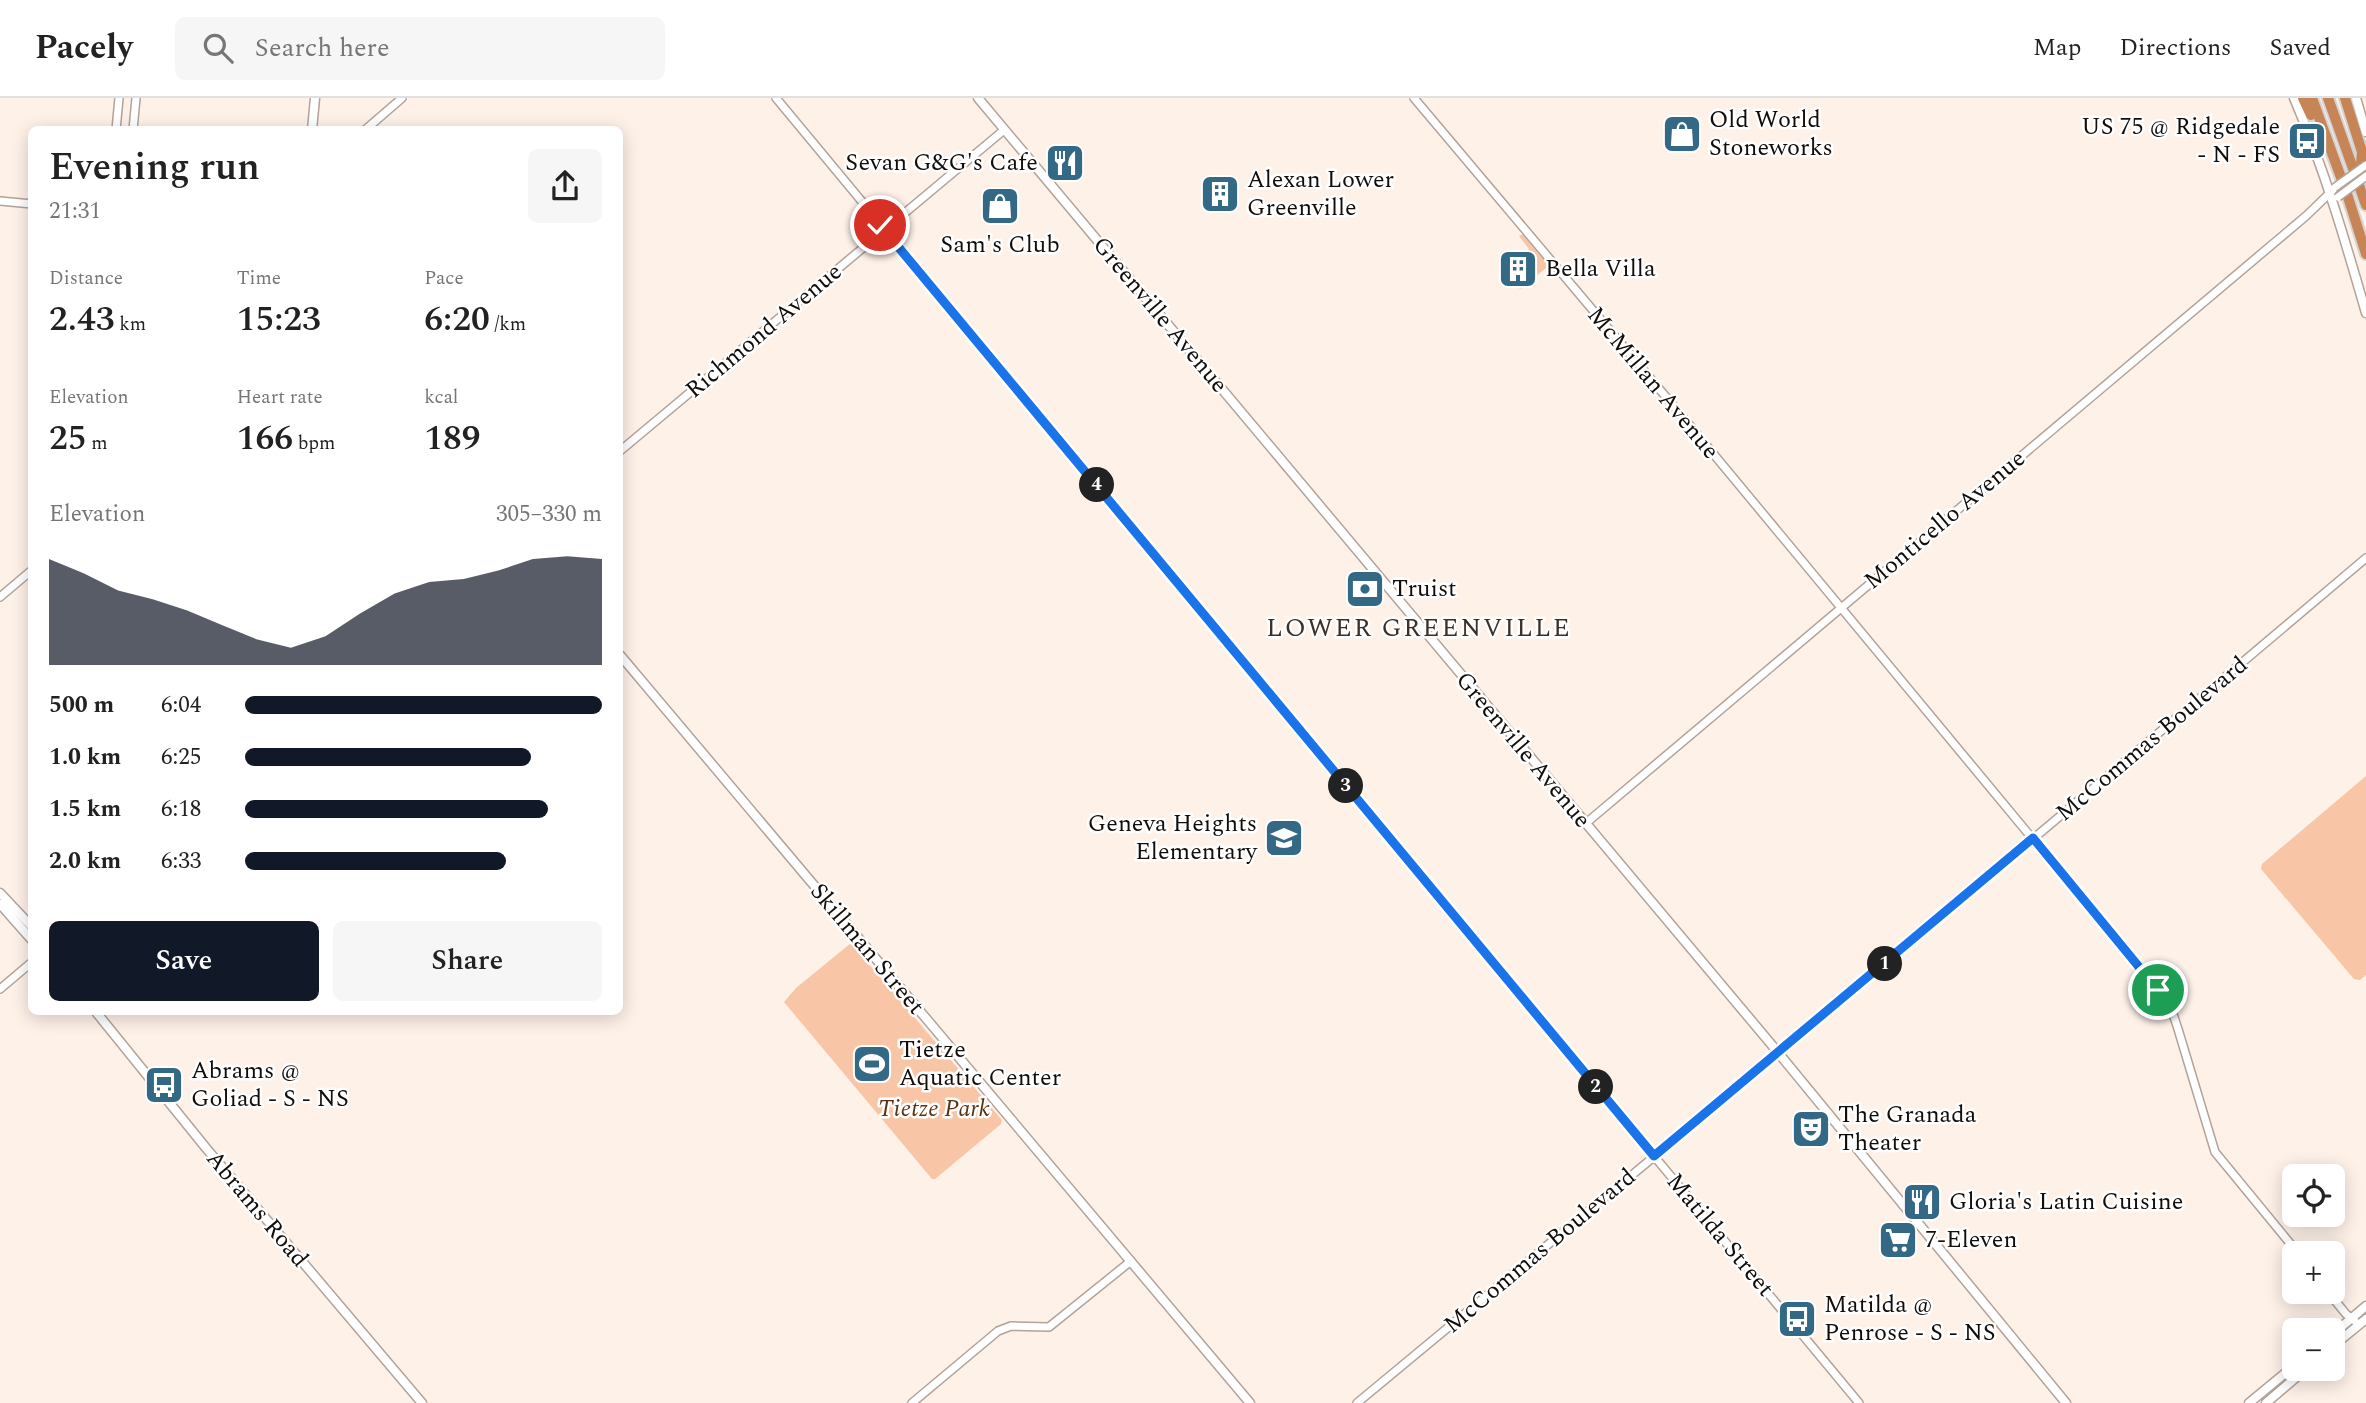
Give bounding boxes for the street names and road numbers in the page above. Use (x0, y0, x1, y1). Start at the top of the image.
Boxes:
street label: Greenville Avenue (1084, 229, 1236, 401)
street label: Richmond Avenue (678, 255, 850, 407)
street label: McMillan Avenue (1578, 299, 1728, 467)
street label: Monticello Avenue (1856, 441, 2034, 599)
street label: McCommas Boulevard (2048, 648, 2256, 830)
street label: Greenville Avenue (1447, 664, 1599, 836)
street label: Skillman Street (801, 875, 933, 1023)
street label: Abrams Road (197, 1142, 317, 1276)
street label: McCommas Boulevard (1436, 1160, 1644, 1342)
street label: Matilda Street (1657, 1165, 1783, 1305)

